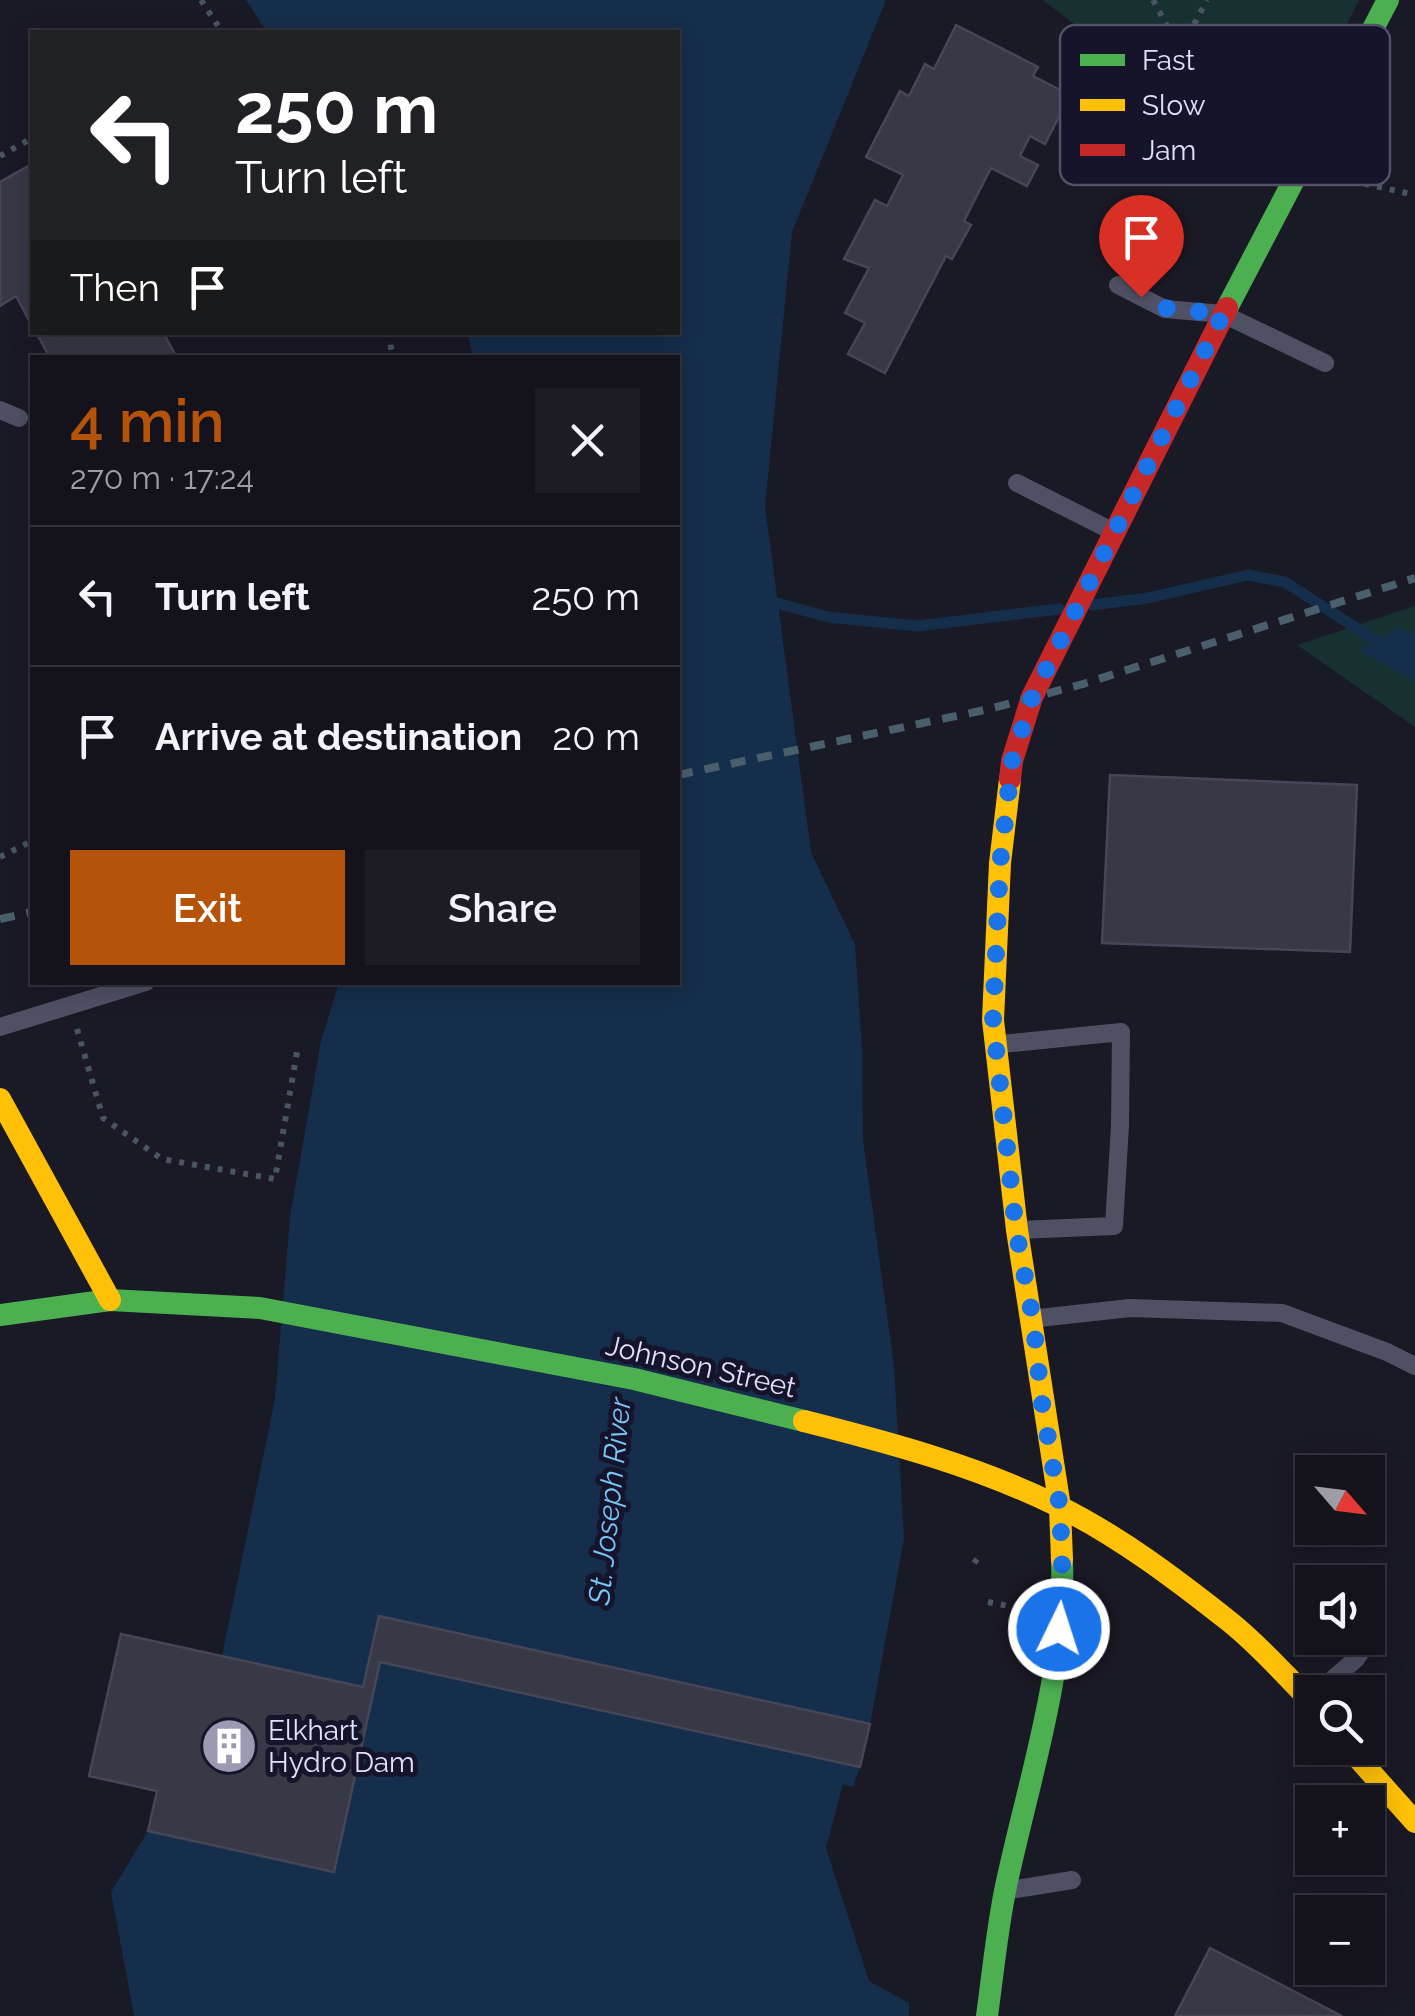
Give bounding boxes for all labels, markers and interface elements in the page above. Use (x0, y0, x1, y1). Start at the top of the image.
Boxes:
legend (1060, 25, 1390, 185)
text: Fast (1142, 44, 1195, 77)
text: 250 m (235, 67, 438, 149)
icon: left (70, 70, 200, 200)
text: Slow (1142, 89, 1206, 122)
text: Jam (1142, 134, 1196, 167)
text: Turn left (235, 151, 407, 204)
pin (1099, 195, 1184, 298)
icon: arrive (1114, 210, 1169, 265)
icon: arrive (180, 260, 235, 315)
text: Then (70, 265, 160, 310)
text: 4 min (70, 386, 225, 456)
button: close (535, 388, 640, 493)
text: 270 m · 17:24 (70, 459, 254, 496)
icon: left (70, 569, 125, 624)
text: Turn left (155, 574, 310, 619)
text: 250 m (532, 574, 640, 619)
icon: arrive (70, 709, 125, 764)
text: Arrive at destination (155, 714, 522, 759)
text: 20 m (552, 714, 640, 759)
button: Exit (70, 850, 345, 965)
button: Share (365, 850, 640, 965)
street label: Johnson Street (603, 1329, 800, 1405)
water label: St. Joseph River (581, 1394, 638, 1607)
north arrow (1295, 1455, 1385, 1545)
map controls (1295, 1455, 1385, 1985)
button: sound (1295, 1565, 1385, 1655)
position arrow (1007, 1577, 1111, 1681)
button: search (1295, 1675, 1385, 1765)
place label: Elkhart Hydro Dam (268, 1714, 415, 1779)
building icon: Elkhart Hydro Dam (199, 1716, 259, 1776)
button: + (1295, 1785, 1385, 1875)
button: − (1295, 1895, 1385, 1985)

